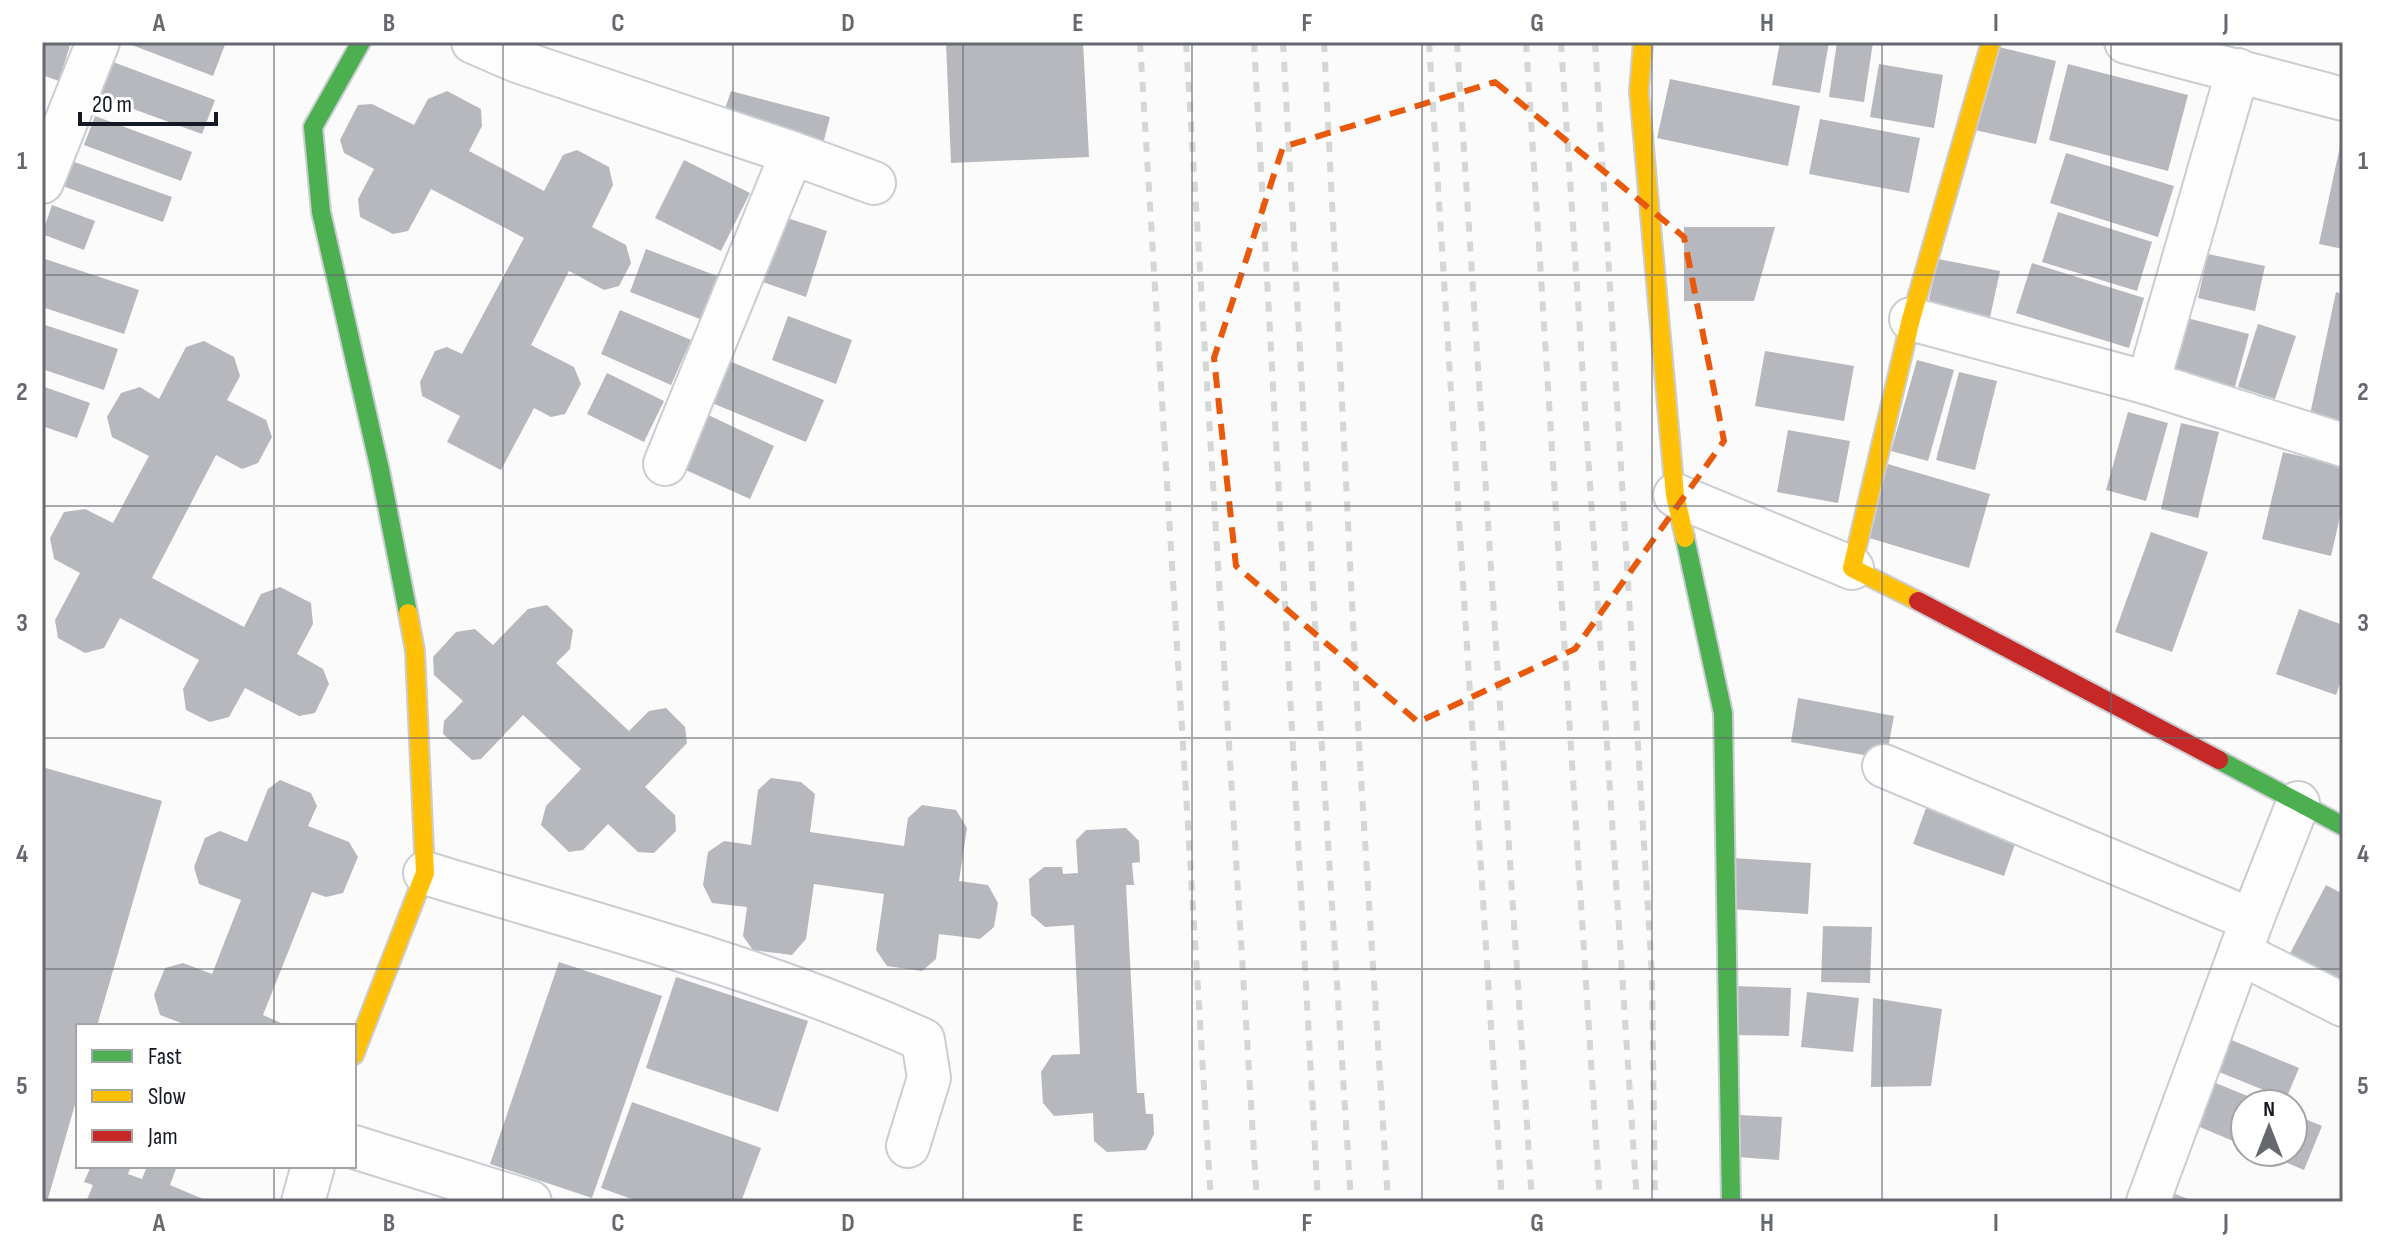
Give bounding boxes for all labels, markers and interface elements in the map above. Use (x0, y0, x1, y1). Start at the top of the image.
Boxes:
text: A (152, 8, 166, 39)
text: B (383, 8, 395, 39)
text: C (611, 8, 625, 39)
text: D (841, 8, 855, 39)
text: E (1072, 8, 1084, 39)
text: F (1302, 8, 1313, 39)
text: G (1530, 8, 1544, 39)
text: H (1760, 8, 1774, 39)
text: I (1993, 8, 1999, 39)
text: J (2222, 8, 2229, 39)
scale bar (80, 76, 216, 126)
text: 20 m (92, 90, 132, 119)
text: 1 (17, 146, 27, 177)
text: 1 (2358, 146, 2368, 177)
text: 2 (16, 377, 28, 408)
text: 2 (2357, 377, 2369, 408)
text: 3 (16, 608, 28, 639)
text: 3 (2357, 608, 2369, 639)
text: 4 (16, 839, 28, 870)
text: 4 (2357, 839, 2369, 870)
legend (76, 1024, 356, 1168)
text: Fast (148, 1042, 182, 1071)
text: 5 (16, 1071, 28, 1102)
text: 5 (2357, 1071, 2369, 1102)
text: Slow (148, 1082, 186, 1111)
north arrow (2229, 1088, 2309, 1168)
text: N (2263, 1096, 2275, 1123)
text: Jam (147, 1122, 178, 1151)
text: A (152, 1208, 166, 1239)
text: B (383, 1208, 395, 1239)
text: C (611, 1208, 625, 1239)
text: D (841, 1208, 855, 1239)
text: E (1072, 1208, 1084, 1239)
text: F (1302, 1208, 1313, 1239)
text: G (1530, 1208, 1544, 1239)
text: H (1760, 1208, 1774, 1239)
text: I (1993, 1208, 1999, 1239)
text: J (2222, 1208, 2229, 1239)

